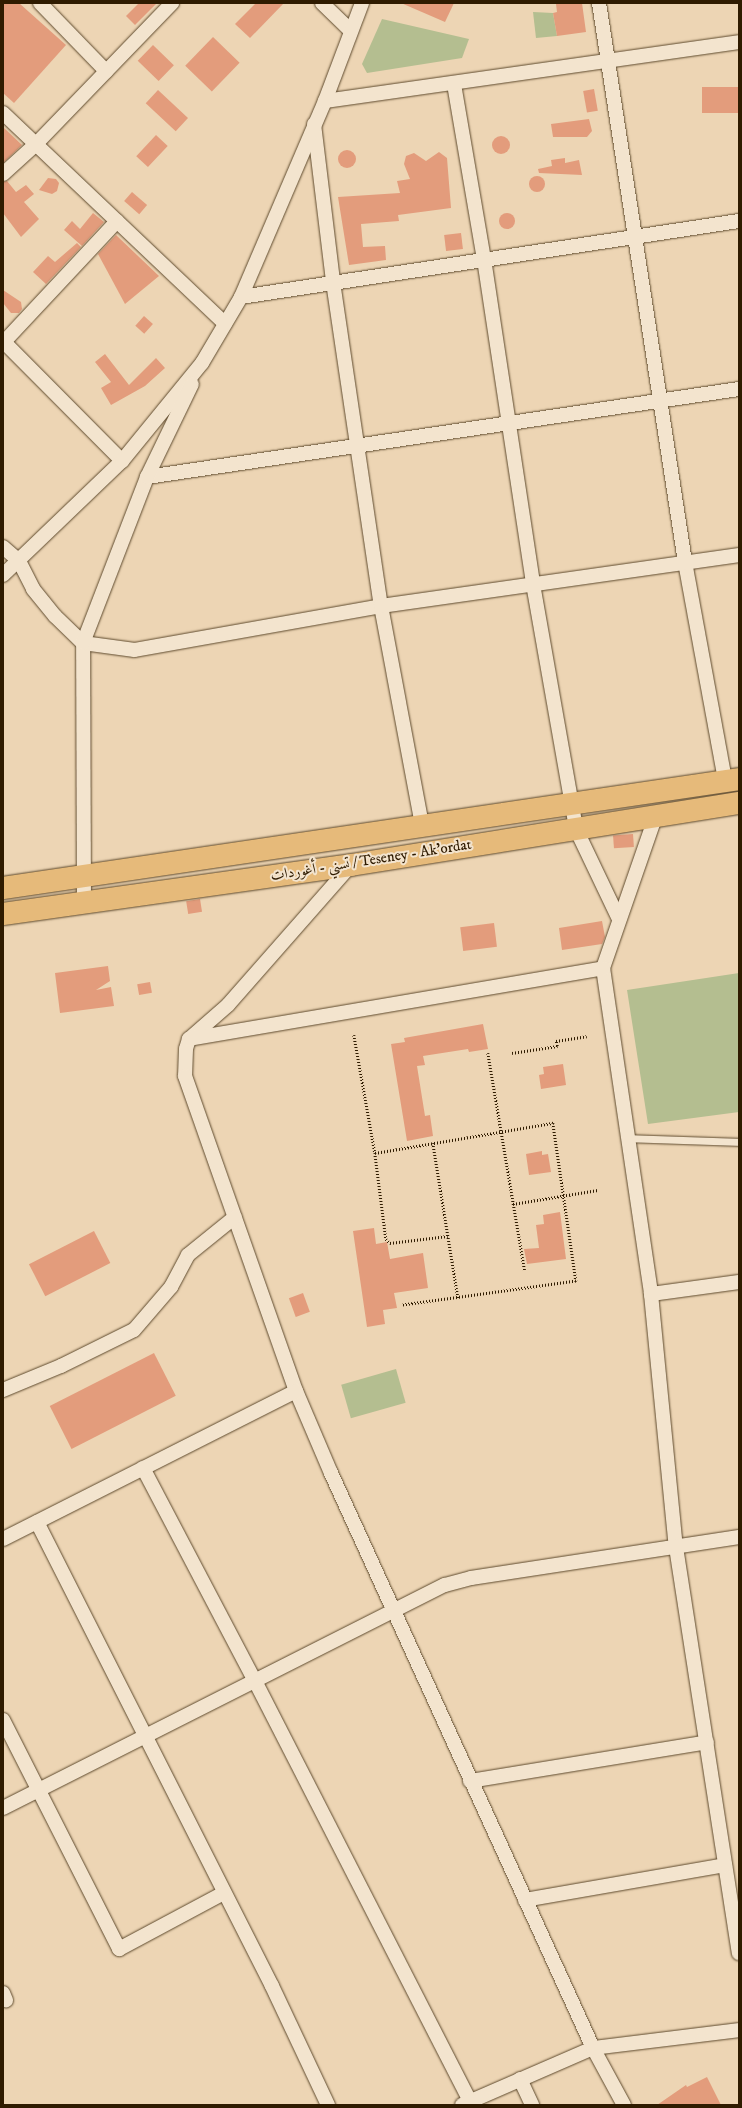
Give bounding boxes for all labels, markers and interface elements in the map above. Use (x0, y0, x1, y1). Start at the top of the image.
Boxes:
street label: تسني - أغوردات / Teseney - Ak'ordat (269, 835, 473, 885)

